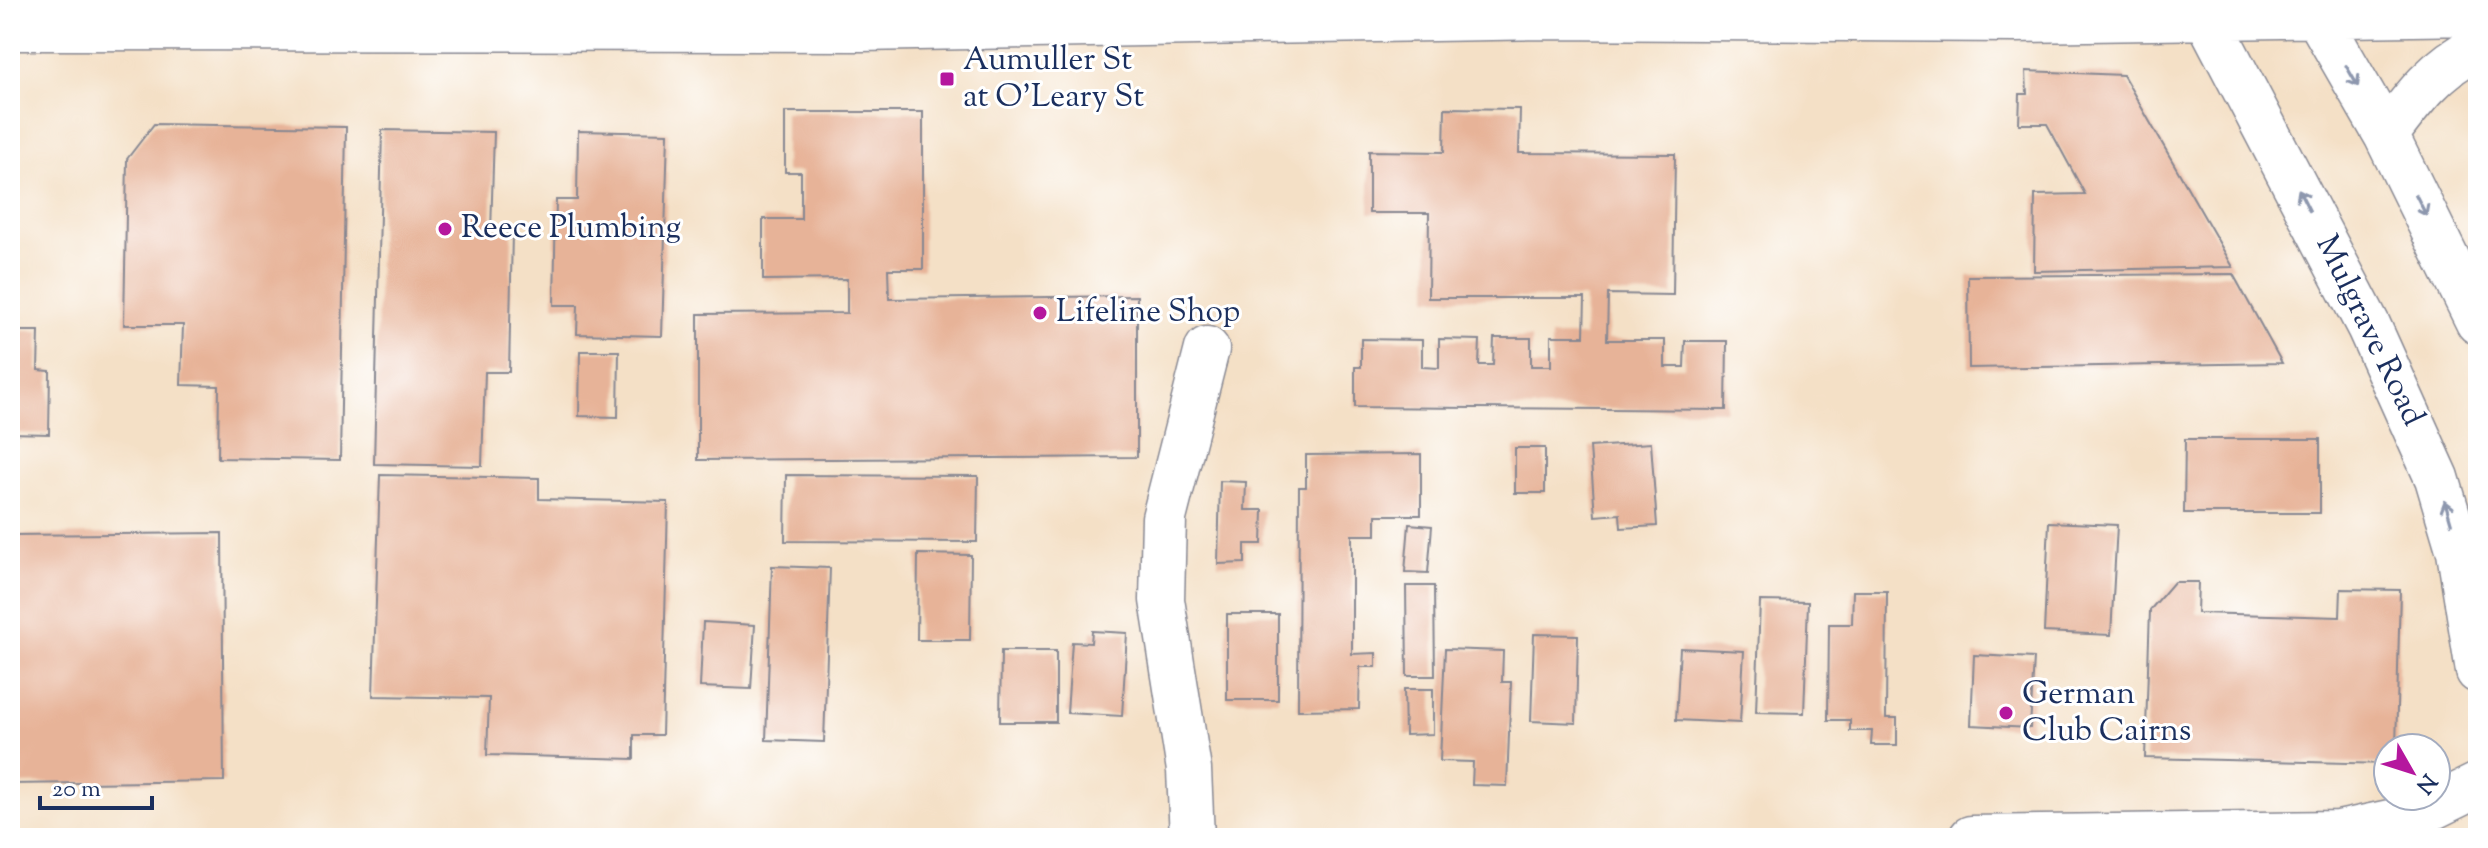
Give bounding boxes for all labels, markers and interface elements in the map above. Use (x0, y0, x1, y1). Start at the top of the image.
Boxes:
place label: Aumuller St at O'Leary St (963, 38, 1144, 121)
one-way arrow (2344, 64, 2360, 87)
marker: Aumuller St at O'Leary St (938, 70, 956, 88)
one-way arrow (2296, 189, 2312, 213)
one-way arrow (2414, 192, 2430, 216)
place label: Reece Plumbing (461, 206, 681, 252)
marker: Reece Plumbing (436, 220, 454, 238)
street label: Mulgrave Road (2303, 228, 2435, 434)
place label: Lifeline Shop (1056, 290, 1240, 336)
marker: Lifeline Shop (1031, 304, 1049, 322)
one-way arrow (2439, 500, 2454, 526)
place label: German Club Cairns (2022, 672, 2191, 755)
marker: German Club Cairns (1997, 704, 2015, 722)
north arrow (2372, 732, 2452, 812)
scale bar (40, 760, 152, 810)
text: N (2407, 766, 2443, 800)
text: 20 m (52, 773, 101, 807)

